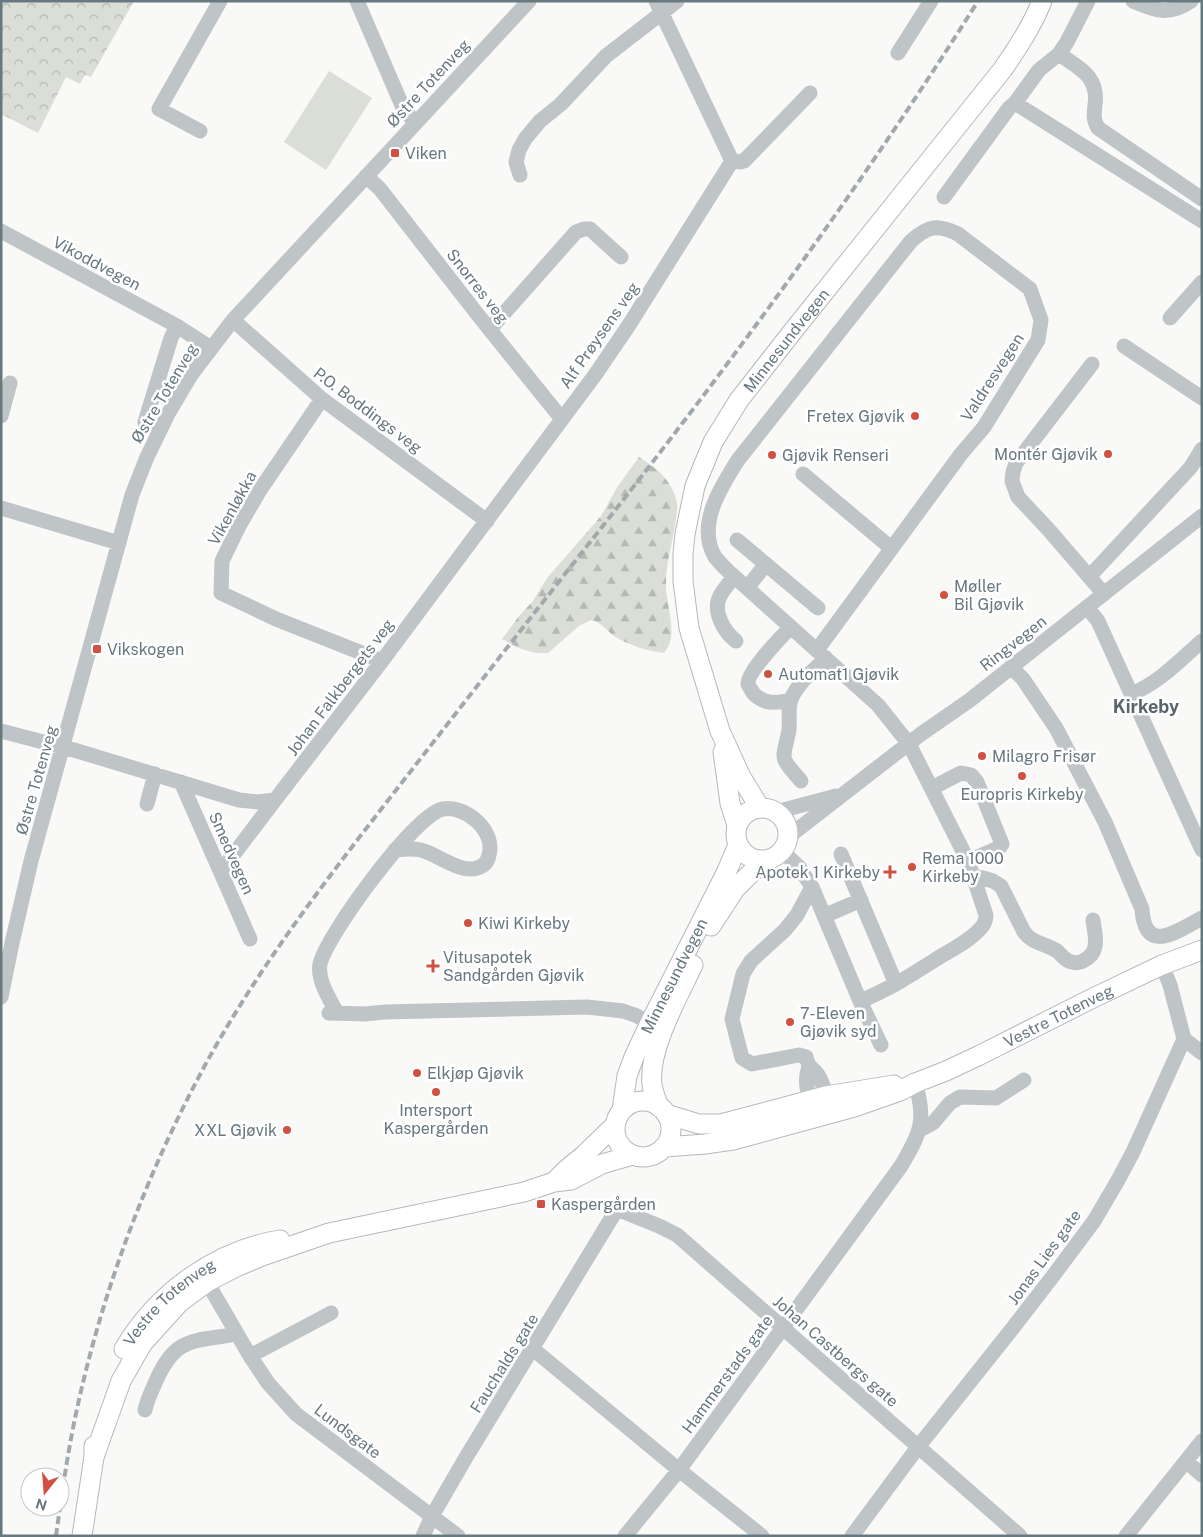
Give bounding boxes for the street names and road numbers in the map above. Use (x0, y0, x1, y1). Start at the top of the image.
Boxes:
street label: Østre Totenveg (383, 35, 474, 131)
street label: Vikoddvegen (50, 232, 144, 294)
street label: Snorres veg (443, 245, 513, 327)
street label: Alf Prøysens veg (556, 278, 643, 392)
street label: Minnesundvegen (740, 285, 833, 396)
street label: Valdresvegen (957, 330, 1028, 425)
street label: Østre Totenveg (127, 340, 202, 447)
street label: P.O. Boddings veg (310, 363, 426, 457)
street label: Vikenløkka (204, 468, 261, 549)
street label: Ringvegen (976, 612, 1050, 675)
street label: Johan Falkbergets veg (283, 615, 398, 759)
street label: Østre Totenveg (12, 723, 61, 837)
street label: Smedvegen (205, 809, 258, 897)
street label: Minnesundvegen (637, 915, 711, 1037)
street label: Vestre Totenveg (1001, 981, 1117, 1052)
street label: Jonas Lies gate (1004, 1206, 1085, 1308)
street label: Vestre Totenveg (119, 1255, 219, 1349)
street label: Johan Castbergs gate (769, 1292, 902, 1411)
street label: Fauchalds gate (466, 1310, 543, 1416)
street label: Hammerstads gate (678, 1311, 777, 1437)
street label: Lundsgate (311, 1400, 385, 1463)

